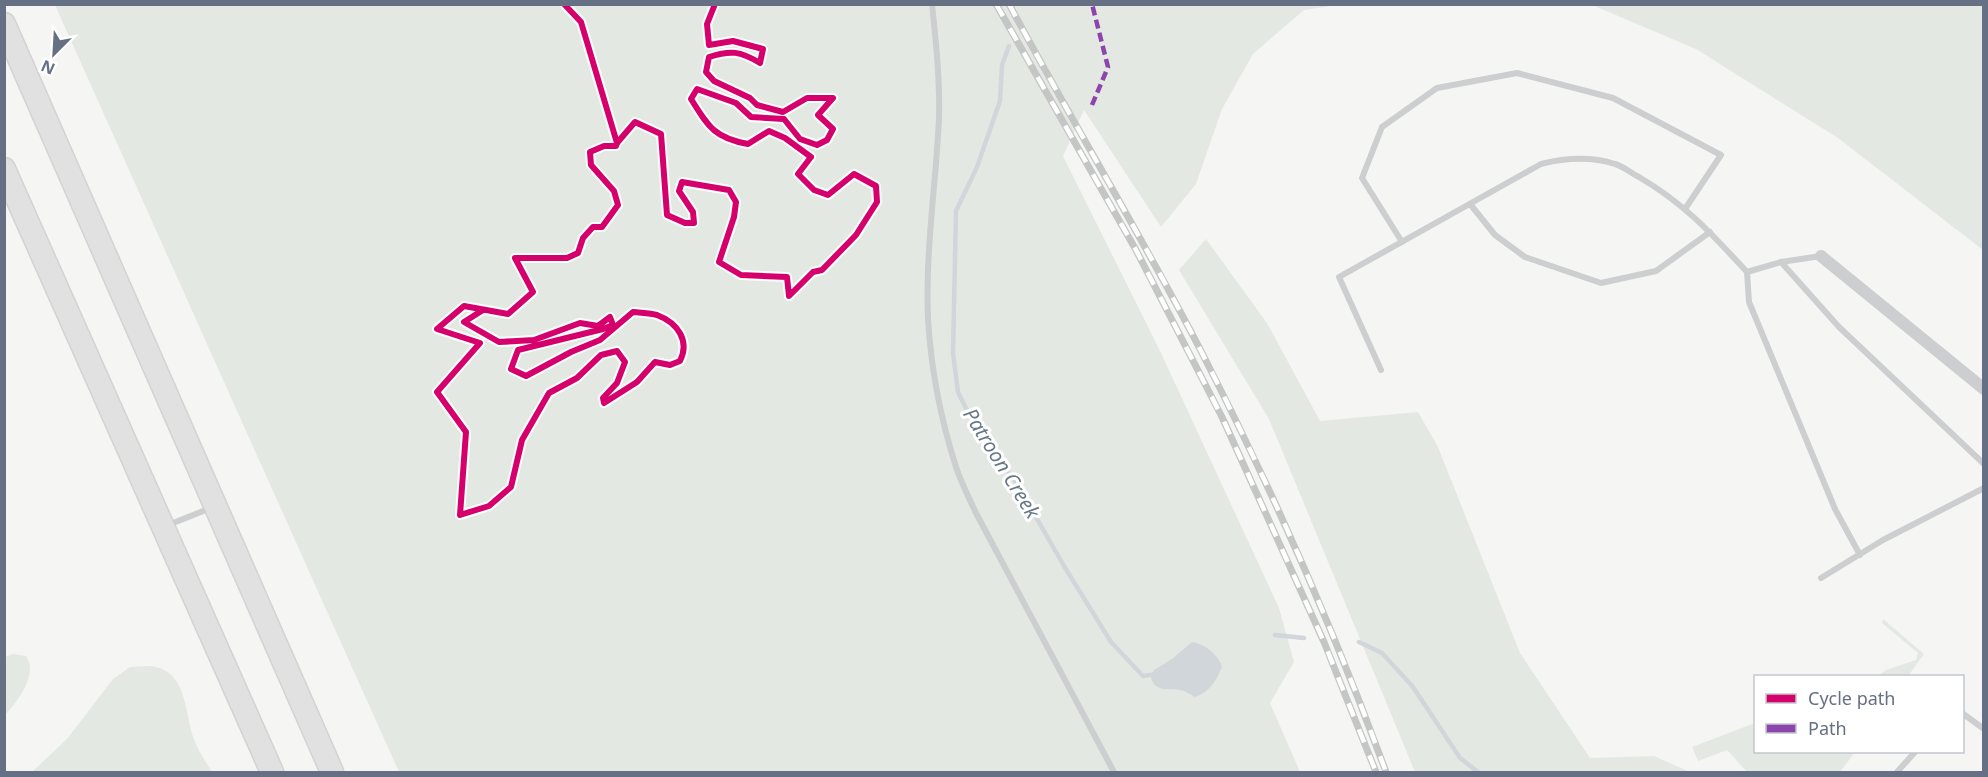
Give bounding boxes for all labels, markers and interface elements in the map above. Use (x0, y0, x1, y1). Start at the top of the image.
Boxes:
north arrow (24, 24, 84, 84)
text: N (37, 55, 58, 80)
water label: Patroon Creek (957, 403, 1047, 524)
legend (1754, 675, 1964, 753)
text: Cycle path (1808, 686, 1895, 710)
text: Path (1808, 716, 1847, 740)

